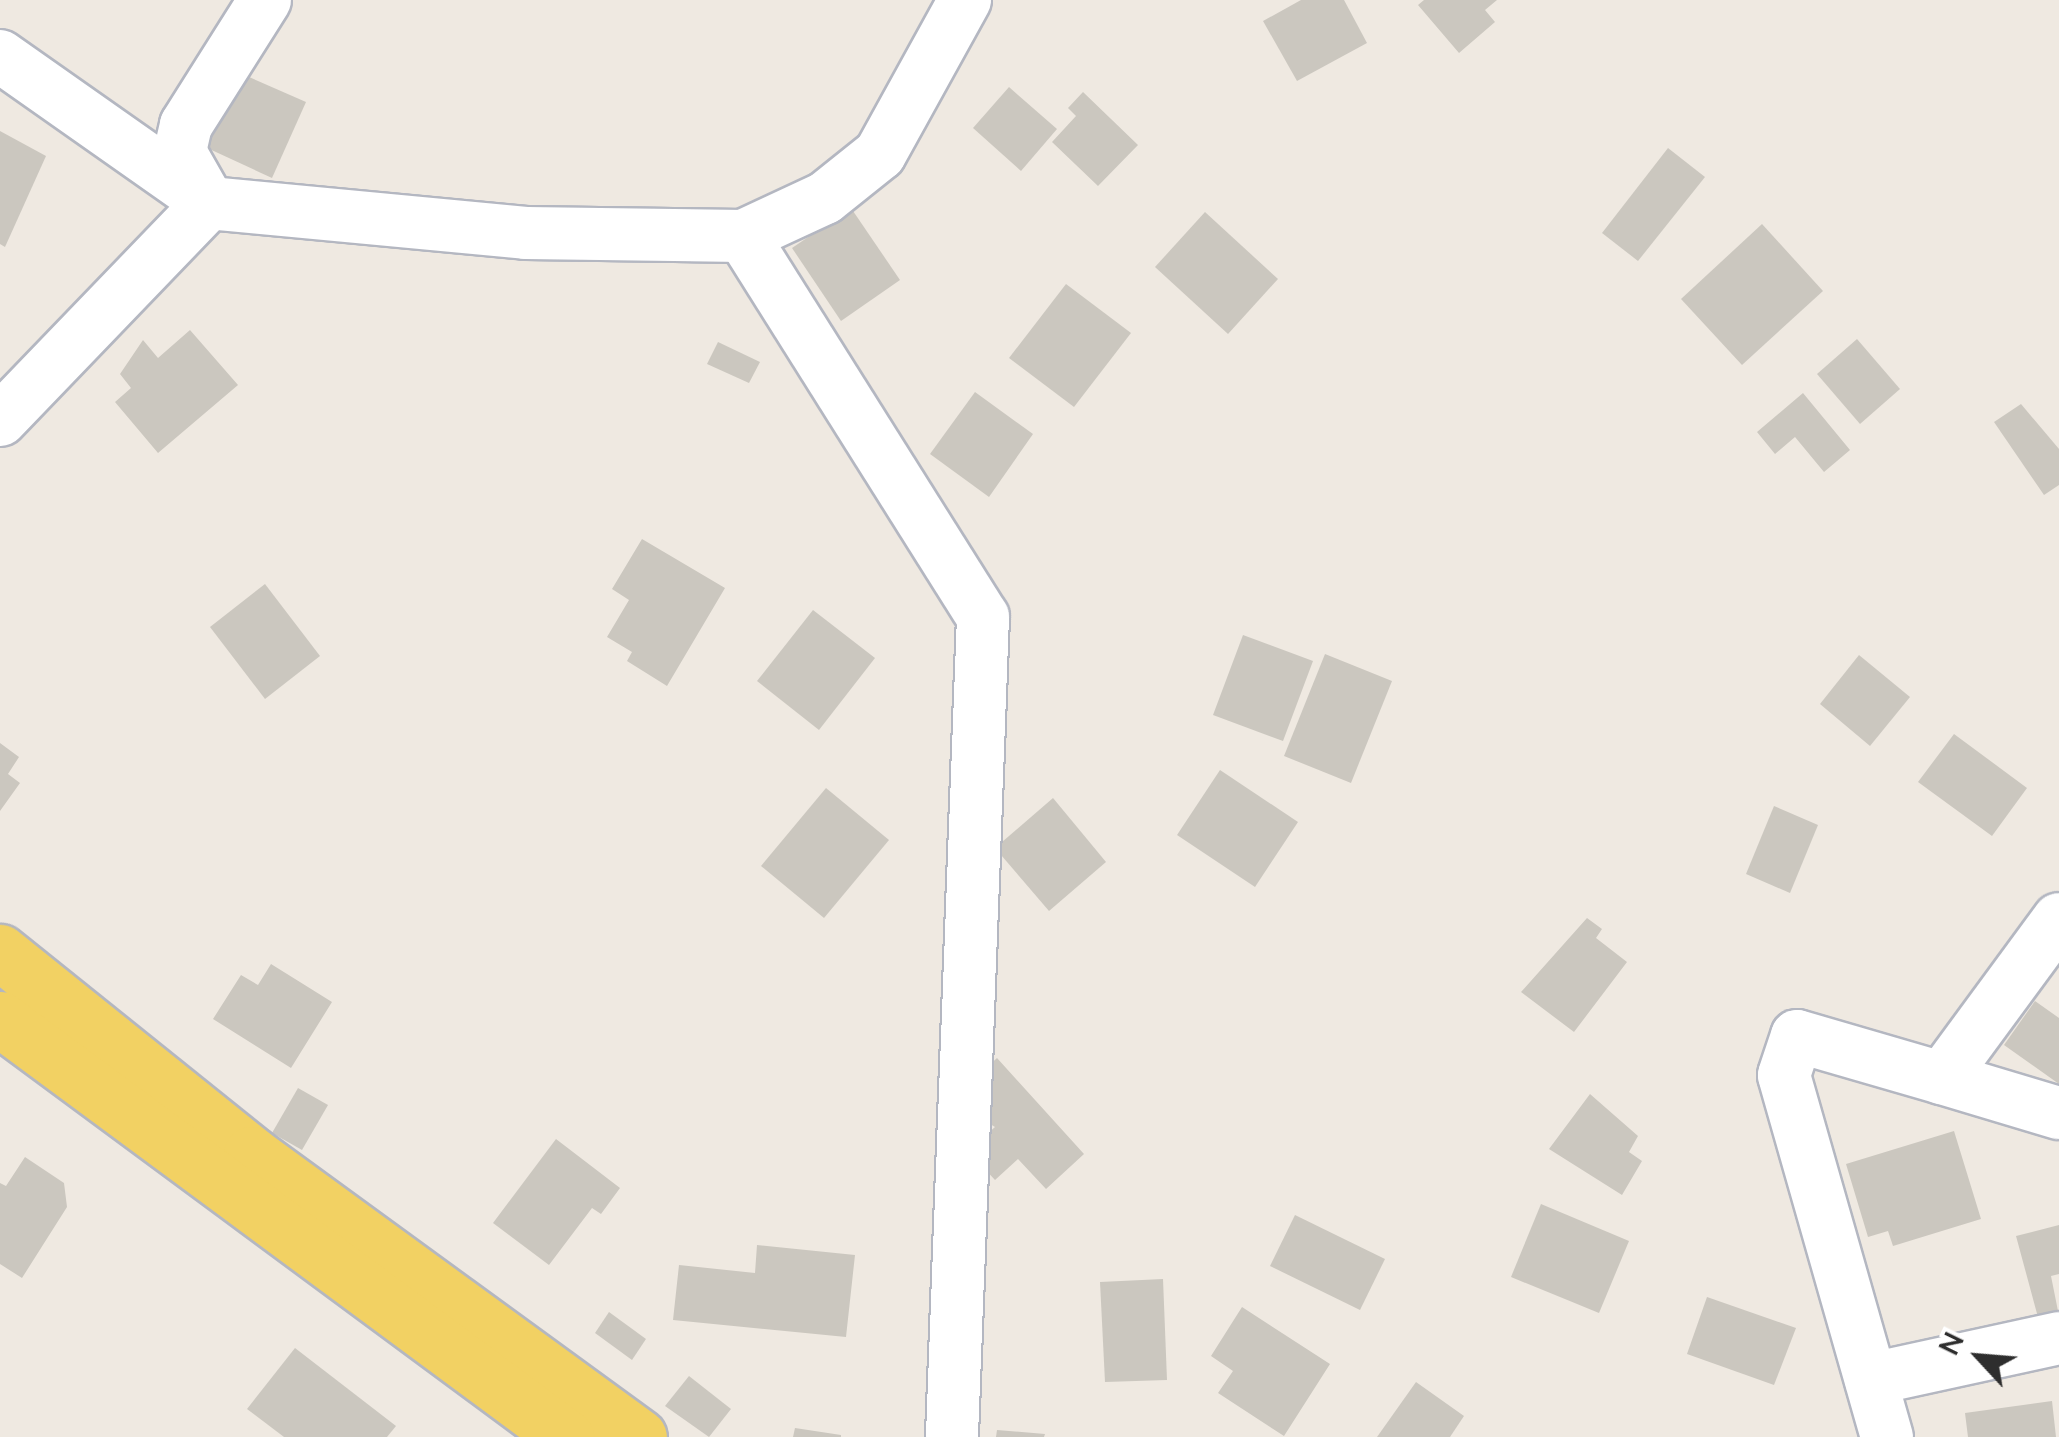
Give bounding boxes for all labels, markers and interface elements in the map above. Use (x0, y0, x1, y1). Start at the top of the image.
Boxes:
north arrow (1929, 1307, 2029, 1407)
text: N (1930, 1326, 1974, 1362)

